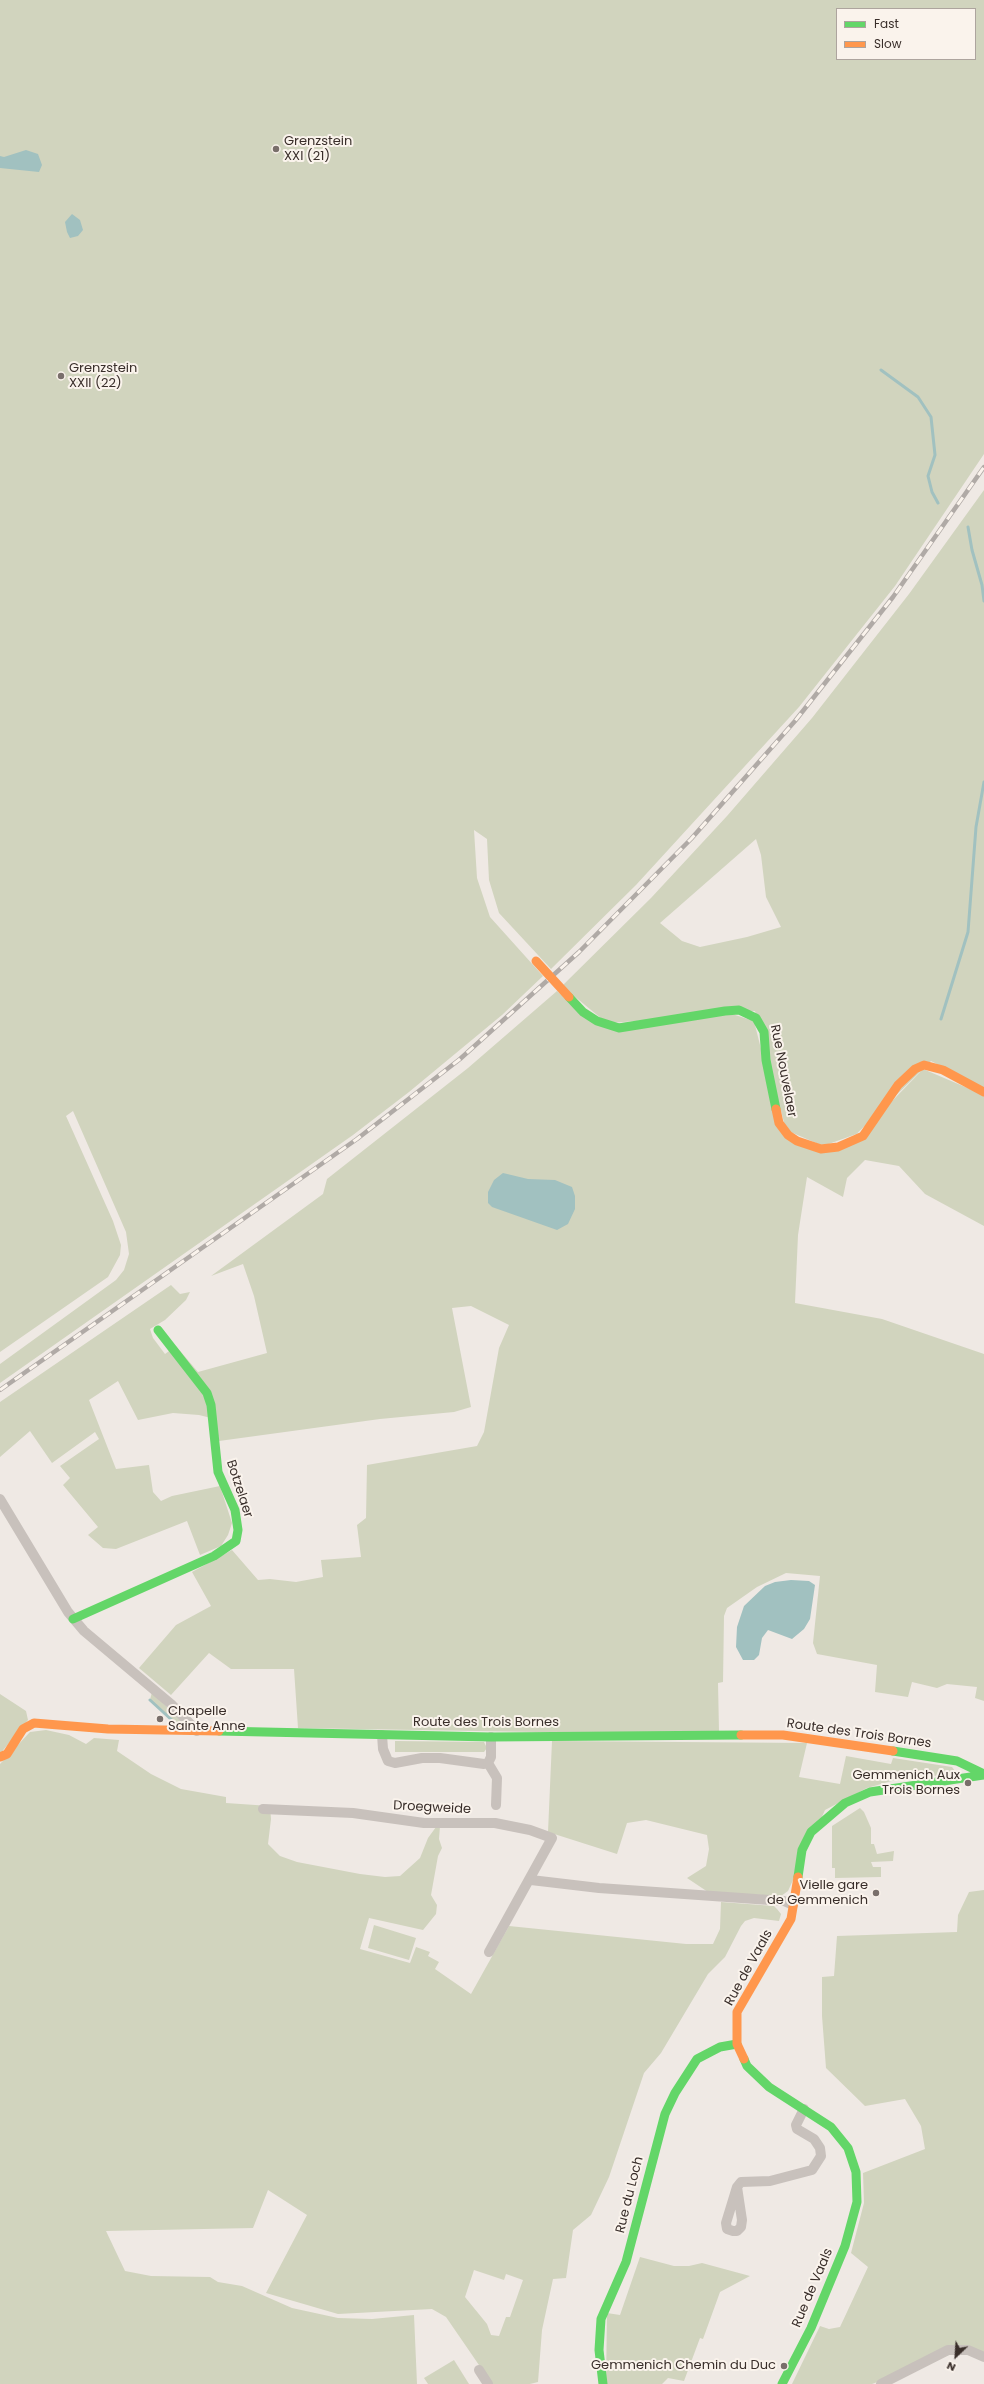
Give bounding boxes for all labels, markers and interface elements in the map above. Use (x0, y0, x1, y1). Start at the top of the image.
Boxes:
legend (836, 8, 976, 60)
text: Fast (874, 15, 899, 32)
text: Slow (874, 35, 902, 52)
place label: Grenzstein XXI (21) (284, 134, 352, 165)
marker: Grenzstein XXI (21) (271, 144, 281, 154)
place label: Grenzstein XXII (22) (69, 361, 137, 392)
marker: Grenzstein XXII (22) (56, 371, 66, 381)
street label: Rue Nouvelaer (766, 1023, 800, 1119)
street label: Botzelaer (222, 1458, 256, 1520)
place label: Chapelle Sainte Anne (168, 1704, 246, 1735)
marker: Chapelle Sainte Anne (155, 1714, 165, 1724)
street label: Route des Trois Bornes (413, 1715, 559, 1731)
street label: Route des Trois Bornes (786, 1716, 932, 1752)
place label: Gemmenich Aux Trois Bornes (852, 1768, 960, 1799)
marker: Gemmenich Aux Trois Bornes (963, 1778, 973, 1788)
street label: Droegweide (393, 1798, 471, 1818)
place label: Vielle gare de Gemmenich (767, 1878, 868, 1909)
marker: Vielle gare de Gemmenich (871, 1888, 881, 1898)
street label: Rue de Vaals (722, 1927, 776, 2009)
street label: Rue du Loch (613, 2155, 647, 2235)
street label: Rue de Vaals (789, 2246, 837, 2330)
north arrow (936, 2336, 976, 2376)
place label: Gemmenich Chemin du Duc (591, 2358, 776, 2374)
text: N (944, 2358, 958, 2376)
marker: Gemmenich Chemin du Duc (779, 2361, 789, 2371)

